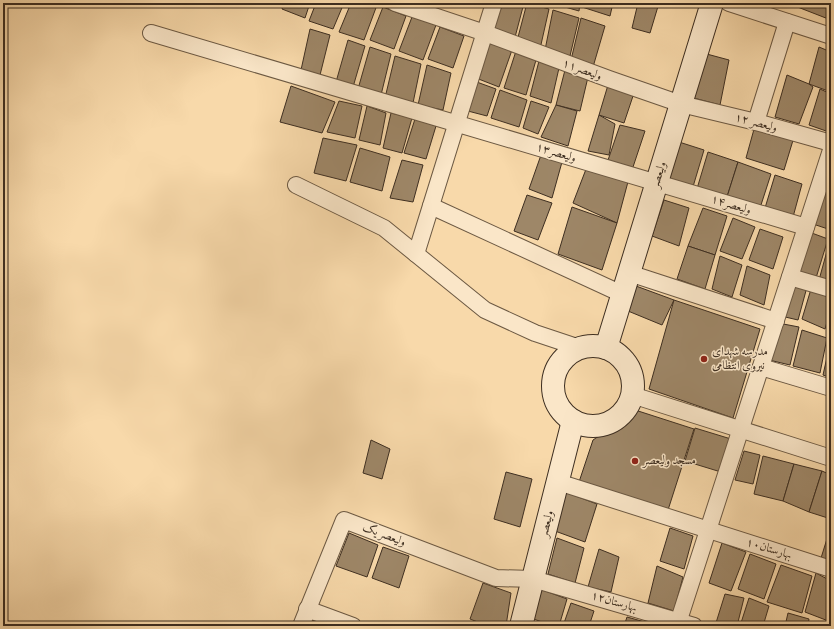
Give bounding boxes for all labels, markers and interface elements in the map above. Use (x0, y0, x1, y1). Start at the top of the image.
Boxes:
street label: ولیعصر۱۱ (560, 55, 604, 85)
street label: ولیعصر ۱۲ (733, 110, 779, 136)
street label: ولیعصر۱۳ (534, 139, 578, 167)
street label: ولیعصر (647, 160, 671, 192)
street label: ولیعصر۱۴ (709, 191, 753, 219)
place label: مدرسه شهدای نیروی انتظامی (712, 344, 768, 374)
marker: مدرسه شهدای نیروی انتظامی (699, 354, 709, 364)
place label: مسجد ولیعصر (641, 453, 696, 469)
marker: مسجد ولیعصر (630, 456, 640, 466)
street label: ولیعصر (535, 509, 558, 541)
street label: ولیعصر یک (360, 519, 408, 551)
street label: بهارستان۱۰ (744, 534, 794, 564)
street label: بهارستان۱۲ (589, 588, 639, 616)

